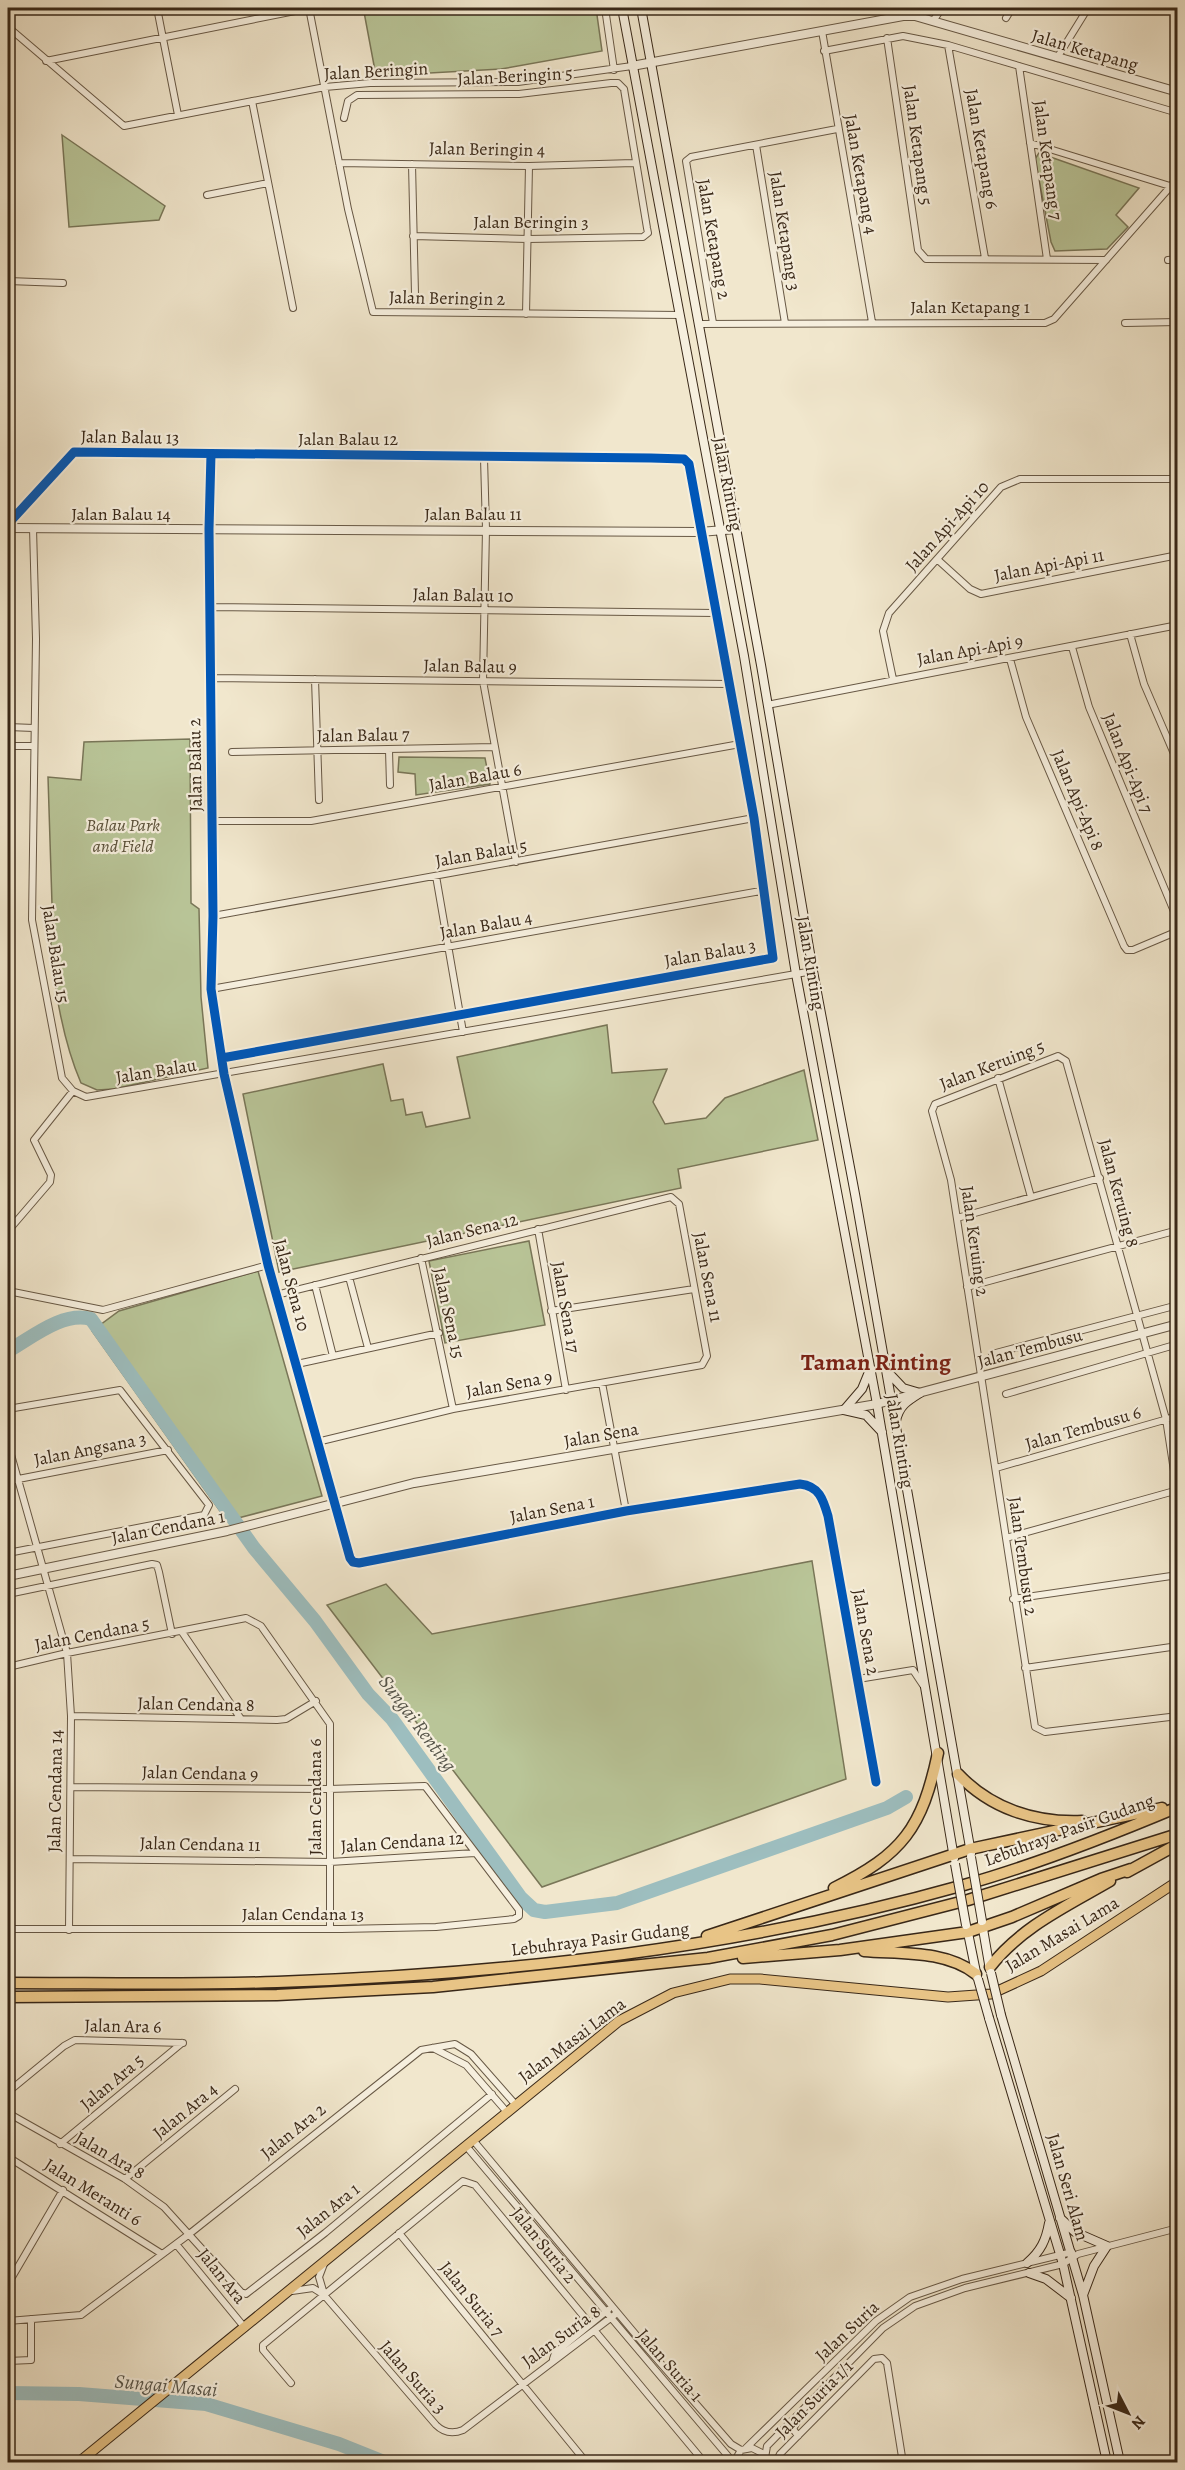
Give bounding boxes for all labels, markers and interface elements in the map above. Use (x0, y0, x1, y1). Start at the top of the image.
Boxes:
street label: Jalan Ketapang (1029, 23, 1141, 77)
street label: Jalan Beringin (323, 56, 429, 86)
street label: Jalan Beringin 5 (457, 61, 573, 91)
street label: Jalan Ketapang 5 (898, 83, 938, 207)
street label: Jalan Ketapang 6 (960, 87, 1004, 211)
street label: Jalan Ketapang 7 (1028, 98, 1068, 222)
street label: Jalan Ketapang 4 (839, 112, 883, 236)
street label: Jalan Beringin 4 (429, 136, 545, 162)
street label: Jalan Ketapang 3 (764, 169, 806, 293)
street label: Jalan Ketapang 2 (692, 177, 736, 302)
street label: Jalan Beringin 3 (473, 210, 589, 234)
street label: Jalan Beringin 2 (389, 285, 506, 311)
street label: Jalan Ketapang 1 (910, 295, 1030, 319)
street label: Jalan Balau 13 (80, 424, 180, 450)
street label: Jalan Balau 12 (298, 427, 398, 451)
street label: Jalan Rinting (707, 435, 749, 533)
street label: Jalan Api-Api 10 (900, 475, 994, 577)
street label: Jalan Balau 14 (71, 502, 171, 526)
street label: Jalan Balau 11 (424, 502, 522, 526)
street label: Jalan Api-Api 11 (992, 543, 1106, 587)
street label: Jalan Balau 10 (412, 582, 514, 608)
street label: Jalan Api-Api 9 (915, 629, 1025, 671)
street label: Jalan Balau 9 (423, 653, 517, 679)
street label: Jalan Api-Api 7 (1097, 709, 1159, 817)
street label: Jalan Balau 2 (182, 717, 208, 812)
street label: Jalan Balau 7 (316, 722, 410, 748)
street label: Jalan Api-Api 8 (1046, 746, 1110, 854)
street label: Jalan Balau 6 (427, 757, 523, 797)
park label: Balau Park and Field (86, 813, 160, 858)
street label: Jalan Balau 5 (433, 833, 529, 873)
street label: Jalan Balau 15 (36, 903, 76, 1005)
street label: Jalan Balau 4 (438, 905, 534, 945)
street label: Jalan Rinting (791, 914, 831, 1012)
street label: Jalan Balau 3 (662, 933, 758, 973)
street label: Jalan Keruing 5 (936, 1034, 1048, 1096)
street label: Jalan Balau (114, 1053, 198, 1089)
street label: Jalan Keruing 8 (1093, 1136, 1145, 1250)
street label: Jalan Keruing 2 (955, 1184, 995, 1298)
street label: Jalan Sena 12 (424, 1207, 521, 1253)
street label: Jalan Sena 11 (688, 1230, 728, 1324)
street label: Jalan Sena 10 (268, 1236, 316, 1334)
street label: Jalan Sena 17 (546, 1259, 586, 1355)
street label: Jalan Sena 15 (428, 1265, 470, 1361)
street label: Jalan Tembusu (975, 1322, 1085, 1374)
district label: Taman Rinting (801, 1346, 952, 1378)
street label: Jalan Sena 9 (464, 1365, 554, 1403)
street label: Jalan Rinting (880, 1392, 920, 1490)
street label: Jalan Tembusu 6 (1022, 1400, 1144, 1456)
street label: Jalan Sena (562, 1417, 641, 1453)
street label: Jalan Angsana 3 (32, 1426, 148, 1472)
street label: Jalan Sena 1 (508, 1489, 596, 1529)
street label: Jalan Tembusu 2 (1003, 1495, 1043, 1617)
street label: Jalan Cendana 1 (109, 1504, 227, 1550)
street label: Jalan Sena 2 (847, 1587, 885, 1678)
street label: Jalan Cendana 5 (33, 1611, 151, 1657)
water label: Sungai Renting (372, 1669, 463, 1777)
street label: Jalan Cendana 8 (137, 1691, 255, 1717)
street label: Jalan Cendana 14 (42, 1729, 68, 1853)
street label: Jalan Cendana 6 (303, 1739, 327, 1855)
street label: Jalan Cendana 9 (141, 1760, 259, 1786)
street label: Lebuhraya Pasir Gudang (981, 1788, 1157, 1872)
street label: Jalan Cendana 12 (340, 1826, 465, 1858)
street label: Jalan Cendana 11 (139, 1831, 261, 1857)
street label: Jalan Masai Lama (1001, 1890, 1124, 1977)
street label: Jalan Cendana 13 (242, 1902, 364, 1926)
street label: Lebuhraya Pasir Gudang (510, 1916, 690, 1962)
street label: Jalan Masai Lama (513, 1991, 631, 2088)
street label: Jalan Ara 6 (84, 2013, 162, 2039)
street label: Jalan Ara 5 (75, 2048, 149, 2116)
street label: Jalan Ara 4 (148, 2077, 222, 2145)
street label: Jalan Ara 2 (255, 2097, 331, 2165)
street label: Jalan Ara 8 (70, 2125, 150, 2185)
street label: Jalan Seri Alam (1041, 2131, 1095, 2243)
street label: Jalan Meranti 6 (40, 2152, 146, 2232)
street label: Jalan Ara 1 (291, 2177, 365, 2243)
street label: Jalan Suria 2 (506, 2202, 582, 2289)
street label: Jalan Ara (192, 2243, 252, 2309)
street label: Jalan Suria 7 (434, 2256, 510, 2342)
street label: Jalan Suria (810, 2295, 885, 2367)
street label: Jalan Suria 8 (517, 2299, 605, 2373)
street label: Jalan Suria 1 (632, 2323, 708, 2407)
street label: Jalan Suria 3 (374, 2335, 452, 2419)
street label: Jalan Suria 1/1 (770, 2355, 858, 2443)
water label: Sungai Masai (113, 2368, 218, 2403)
north arrow (1098, 2383, 1158, 2443)
text: N (1126, 2411, 1150, 2434)

